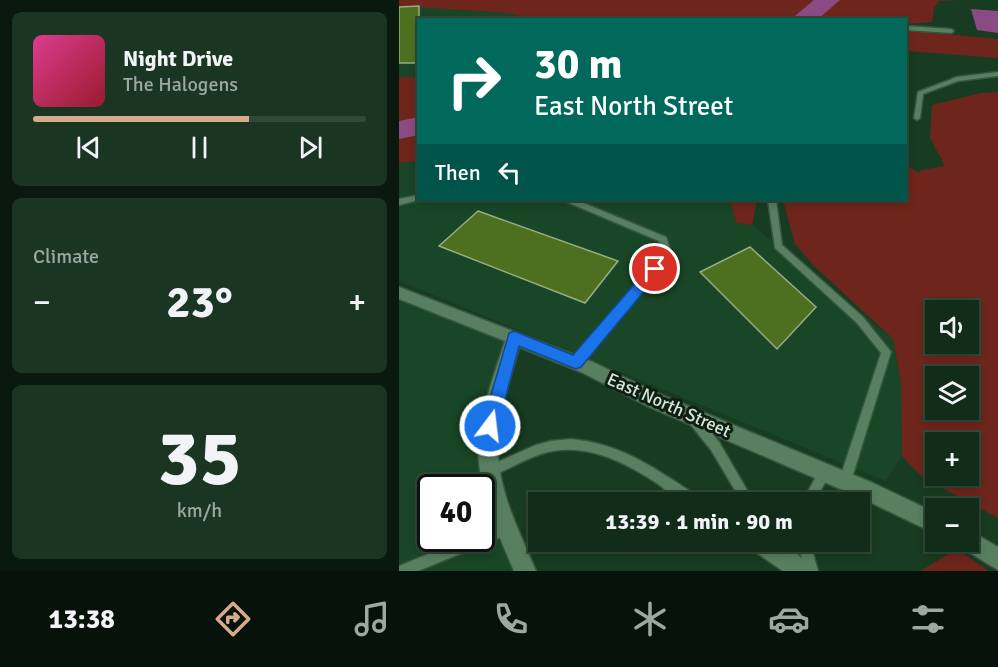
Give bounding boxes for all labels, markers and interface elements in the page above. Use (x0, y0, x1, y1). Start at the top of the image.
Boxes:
text: 30 m (534, 39, 623, 90)
icon: right (435, 42, 513, 120)
text: Night Drive (123, 45, 233, 72)
text: The Halogens (123, 72, 238, 97)
text: East North Street (534, 90, 733, 123)
icon: previous (72, 131, 105, 164)
icon: pause (183, 131, 216, 164)
icon: next (294, 131, 327, 164)
icon: left (493, 156, 526, 189)
text: Then (435, 159, 481, 186)
pin (629, 243, 680, 294)
text: Climate (33, 244, 99, 269)
icon: arrive (638, 252, 671, 285)
text: 23° (166, 275, 233, 330)
text: − (33, 282, 51, 323)
text: + (348, 282, 366, 323)
map controls (925, 300, 979, 552)
button: sound (925, 300, 979, 354)
button: layers (925, 366, 979, 420)
street label: East North Street (604, 368, 734, 442)
position arrow (458, 394, 522, 458)
text: 35 (157, 411, 242, 507)
button: + (925, 432, 979, 486)
speed limit sign: 40 (417, 474, 495, 552)
text: km/h (177, 498, 222, 523)
button: − (925, 498, 979, 552)
text: 13:39 · 1 min · 90 m (605, 508, 793, 535)
icon: directions (212, 598, 254, 640)
icon: music (351, 598, 393, 640)
icon: phone (490, 598, 532, 640)
icon: climate (629, 598, 671, 640)
icon: car (768, 598, 810, 640)
icon: filters (907, 598, 949, 640)
text: 13:38 (49, 603, 115, 636)

